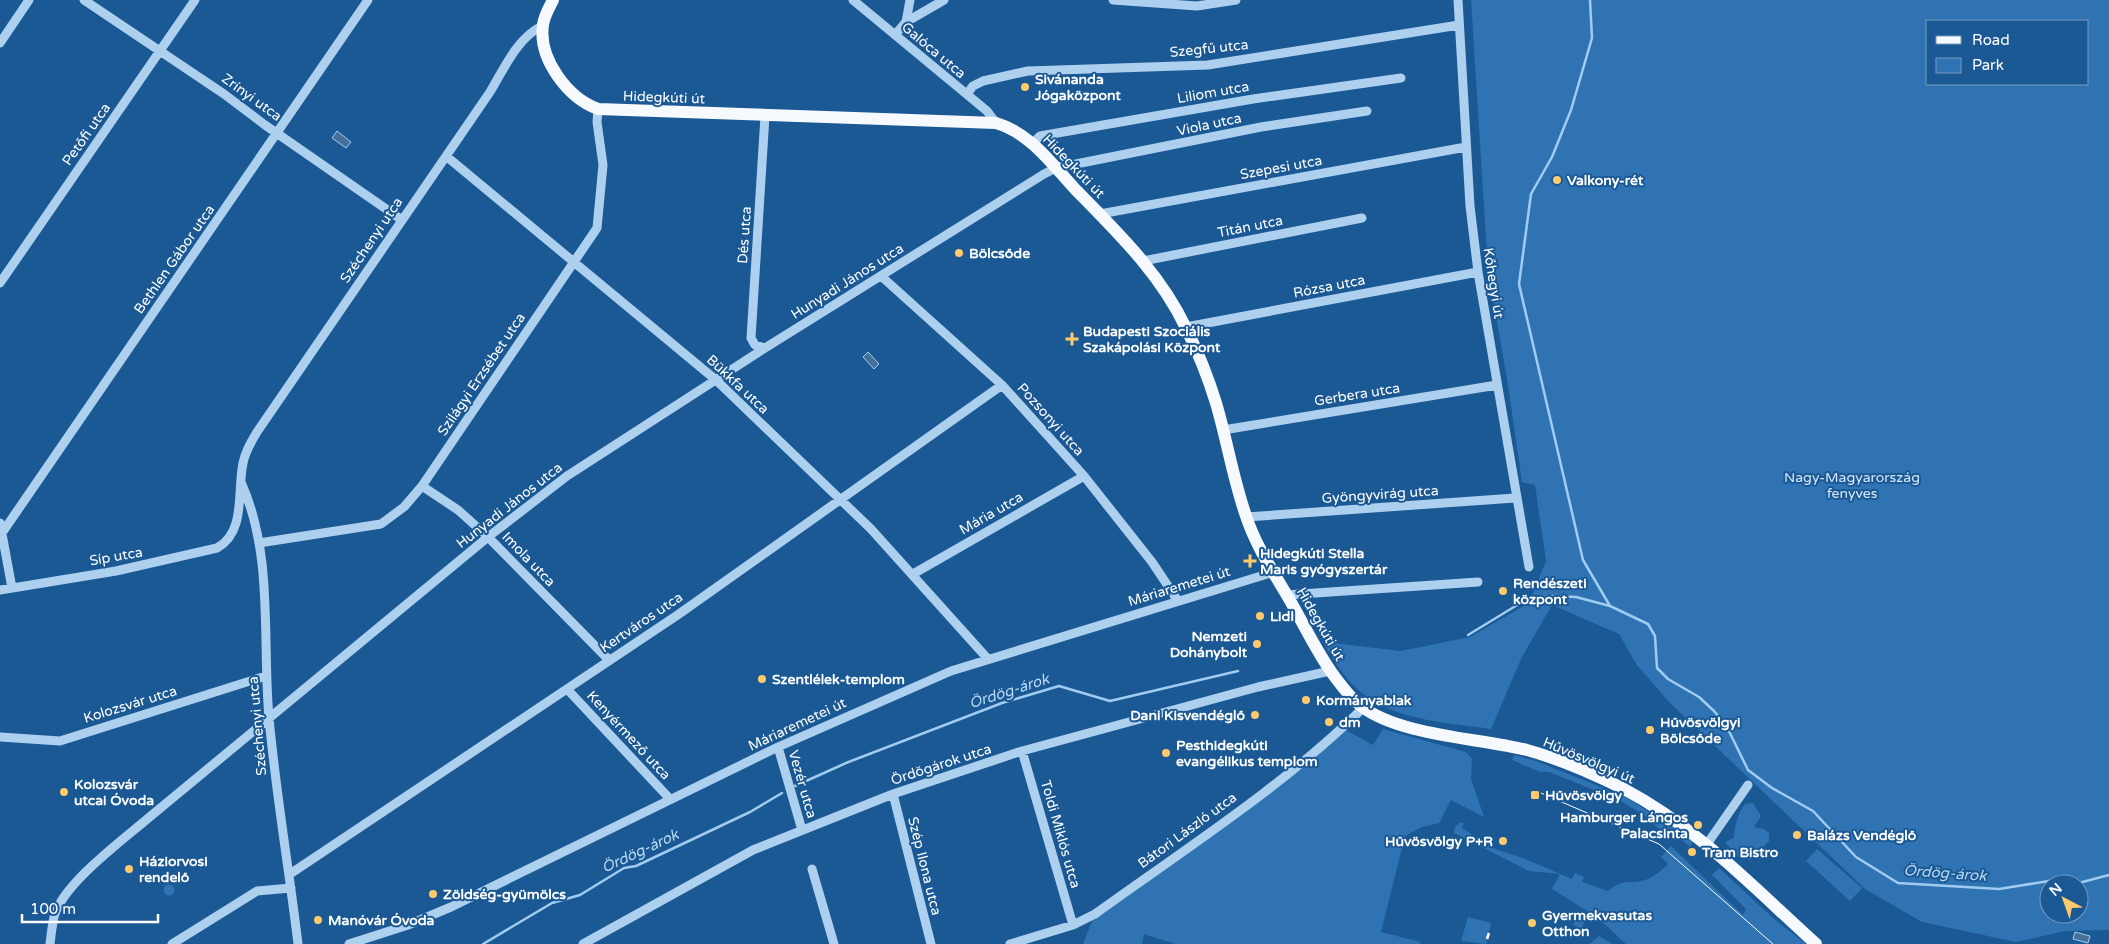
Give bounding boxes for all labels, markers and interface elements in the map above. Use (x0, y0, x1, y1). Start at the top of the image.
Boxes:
street label: Galóca utca (898, 19, 969, 82)
legend (1926, 20, 2089, 85)
text: Road (1972, 31, 2010, 49)
street label: Szegfű utca (1169, 36, 1249, 61)
text: Park (1972, 56, 2004, 74)
street label: Zrínyi utca (218, 70, 285, 125)
place label: Sivánanda Jógaközpont (1034, 71, 1121, 104)
street label: Liliom utca (1176, 78, 1250, 107)
marker: Sivánanda Jógaközpont (1019, 81, 1031, 93)
street label: Hidegkúti út (623, 88, 706, 107)
street label: Petőfi utca (59, 100, 114, 169)
street label: Viola utca (1175, 109, 1243, 140)
street label: Hidegkúti út (1039, 131, 1109, 202)
street label: Szepesi utca (1239, 152, 1324, 183)
place label: Valkony-rét (1567, 172, 1644, 189)
marker: Valkony-rét (1551, 174, 1563, 186)
street label: Széchenyi utca (337, 194, 406, 286)
street label: Bethlen Gábor utca (130, 202, 218, 317)
street label: Dés utca (734, 206, 755, 264)
street label: Titán utca (1216, 212, 1284, 241)
street label: Hunyadi János utca (788, 240, 907, 323)
place label: Bölcsőde (969, 245, 1030, 262)
street label: Kőhegyi út (1480, 246, 1508, 320)
marker: Bölcsőde (953, 247, 965, 259)
street label: Rózsa utca (1292, 271, 1366, 302)
street label: Szilágyi Erzsébet utca (434, 310, 529, 439)
place label: Budapesti Szociális Szakápolási Központ (1083, 323, 1221, 356)
marker: Budapesti Szociális Szakápolási Központ (1065, 332, 1079, 346)
street label: Bükkfa utca (703, 351, 772, 418)
street label: Pozsonyi utca (1014, 379, 1088, 459)
street label: Gerbera utca (1313, 379, 1401, 410)
street label: Hunyadi János utca (453, 459, 566, 552)
park label: Nagy-Magyarország fenyves (1784, 469, 1920, 502)
street label: Gyöngyvirág utca (1321, 482, 1439, 507)
street label: Mária utca (956, 488, 1026, 539)
street label: Imola utca (498, 529, 559, 590)
street label: Síp utca (88, 543, 144, 570)
place label: Hidegkúti Stella Maris gyógyszertár (1260, 545, 1388, 578)
marker: Hidegkúti Stella Maris gyógyszertár (1244, 555, 1256, 567)
street label: Máriaremetei út (1126, 563, 1233, 610)
place label: Rendészeti központ (1513, 575, 1587, 608)
street label: Hidegkúti út (1293, 584, 1349, 665)
marker: Rendészeti központ (1497, 585, 1509, 597)
street label: Kertváros utca (597, 588, 686, 656)
place label: Lidl (1270, 608, 1294, 625)
marker: Lidl (1254, 610, 1266, 622)
place label: Nemzeti Dohánybolt (1170, 628, 1248, 661)
marker: Nemzeti Dohánybolt (1251, 638, 1263, 650)
water label: Ördög-árok (967, 669, 1053, 712)
place label: Szentlélek-templom (772, 671, 905, 688)
marker: Szentlélek-templom (756, 673, 768, 685)
street label: Széchenyi utca (245, 676, 270, 776)
street label: Kolozsvár utca (81, 682, 179, 727)
street label: Kenyérmező utca (583, 687, 674, 783)
place label: Kormányablak (1316, 692, 1412, 709)
street label: Máriaremetei út (746, 694, 849, 755)
marker: Kormányablak (1300, 694, 1312, 706)
place label: Dani Kisvendéglő (1130, 707, 1245, 724)
marker: Dani Kisvendéglő (1249, 709, 1261, 721)
place label: dm (1339, 714, 1361, 731)
place label: Hűvösvölgyi Bölcsőde (1660, 714, 1741, 747)
marker: dm (1323, 716, 1335, 728)
marker: Hűvösvölgyi Bölcsőde (1644, 724, 1656, 736)
street label: Hűvösvölgyi út (1540, 733, 1638, 788)
place label: Pesthidegkúti evangélikus templom (1176, 737, 1318, 770)
street label: Ördögárok utca (889, 740, 993, 789)
marker: Pesthidegkúti evangélikus templom (1160, 747, 1172, 759)
street label: Vezér utca (785, 748, 820, 820)
place label: Kolozsvár utcai Óvoda (74, 776, 154, 809)
street label: Toldi Miklós utca (1037, 778, 1084, 890)
marker: Kolozsvár utcai Óvoda (58, 786, 70, 798)
place label: Hűvösvölgy (1545, 787, 1623, 804)
street label: Bátori László utca (1135, 789, 1240, 872)
marker: Hűvösvölgy (1529, 789, 1541, 801)
place label: Hamburger Lángos Palacsinta (1560, 809, 1688, 842)
street label: Szép Ilona utca (904, 815, 945, 917)
marker: Hamburger Lángos Palacsinta (1692, 819, 1704, 831)
water label: Ördög-árok (599, 825, 683, 877)
place label: Balázs Vendéglő (1807, 827, 1917, 844)
marker: Balázs Vendéglő (1791, 829, 1803, 841)
place label: Hűvösvölgy P+R (1385, 833, 1493, 850)
marker: Hűvösvölgy P+R (1497, 835, 1509, 847)
place label: Tram Bistro (1701, 844, 1779, 861)
marker: Tram Bistro (1686, 846, 1698, 858)
place label: Háziorvosi rendelő (139, 853, 208, 886)
water label: Ördög-árok (1903, 861, 1989, 885)
marker: Háziorvosi rendelő (123, 863, 135, 875)
north arrow (2039, 874, 2089, 924)
text: N (2046, 879, 2066, 900)
place label: Zöldség-gyümölcs (443, 886, 566, 903)
marker: Zöldség-gyümölcs (427, 888, 439, 900)
scale bar (22, 892, 159, 924)
text: 100 m (30, 900, 76, 918)
place label: Gyermekvasutas Otthon (1542, 907, 1652, 940)
place label: Manóvár Óvoda (328, 912, 435, 929)
marker: Manóvár Óvoda (312, 914, 324, 926)
marker: Gyermekvasutas Otthon (1526, 917, 1538, 929)

